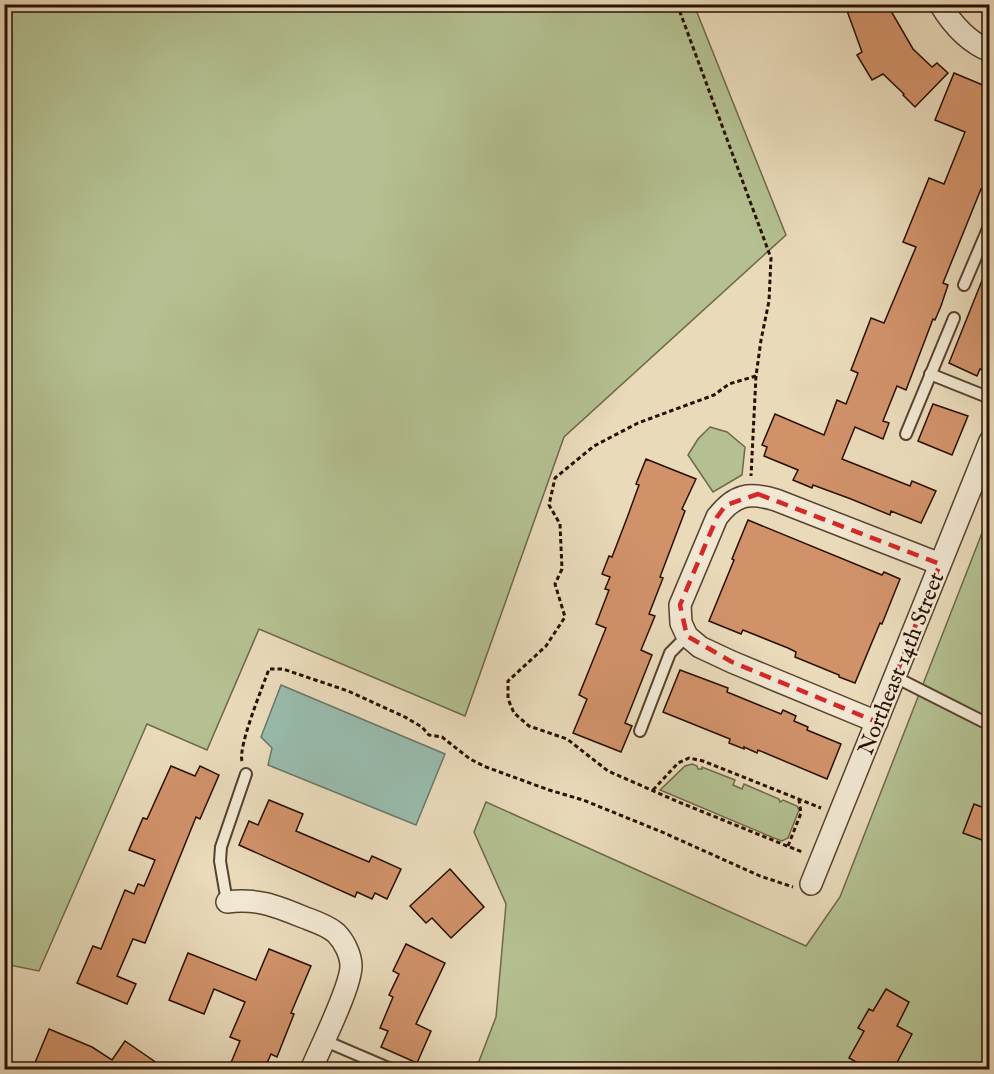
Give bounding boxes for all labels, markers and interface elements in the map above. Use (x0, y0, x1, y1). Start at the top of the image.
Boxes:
street label: Northeast 14th Street (852, 568, 952, 759)

